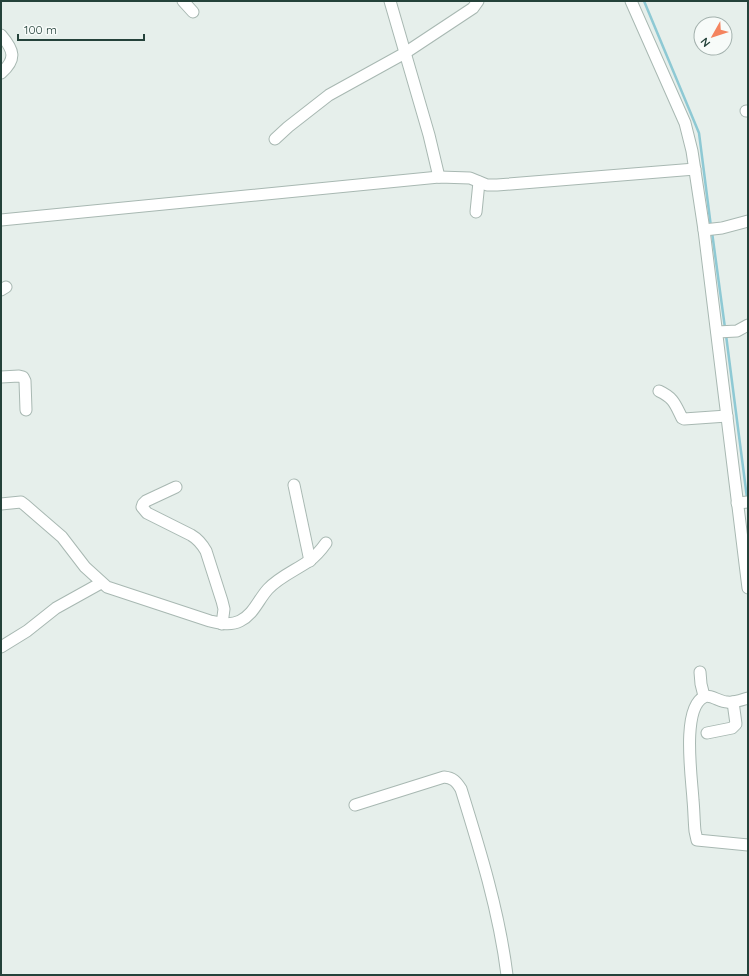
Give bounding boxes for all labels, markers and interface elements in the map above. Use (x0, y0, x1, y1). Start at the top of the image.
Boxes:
scale bar (18, 16, 144, 42)
north arrow (693, 16, 733, 56)
text: 100 m (24, 22, 57, 37)
text: N (697, 35, 713, 50)

